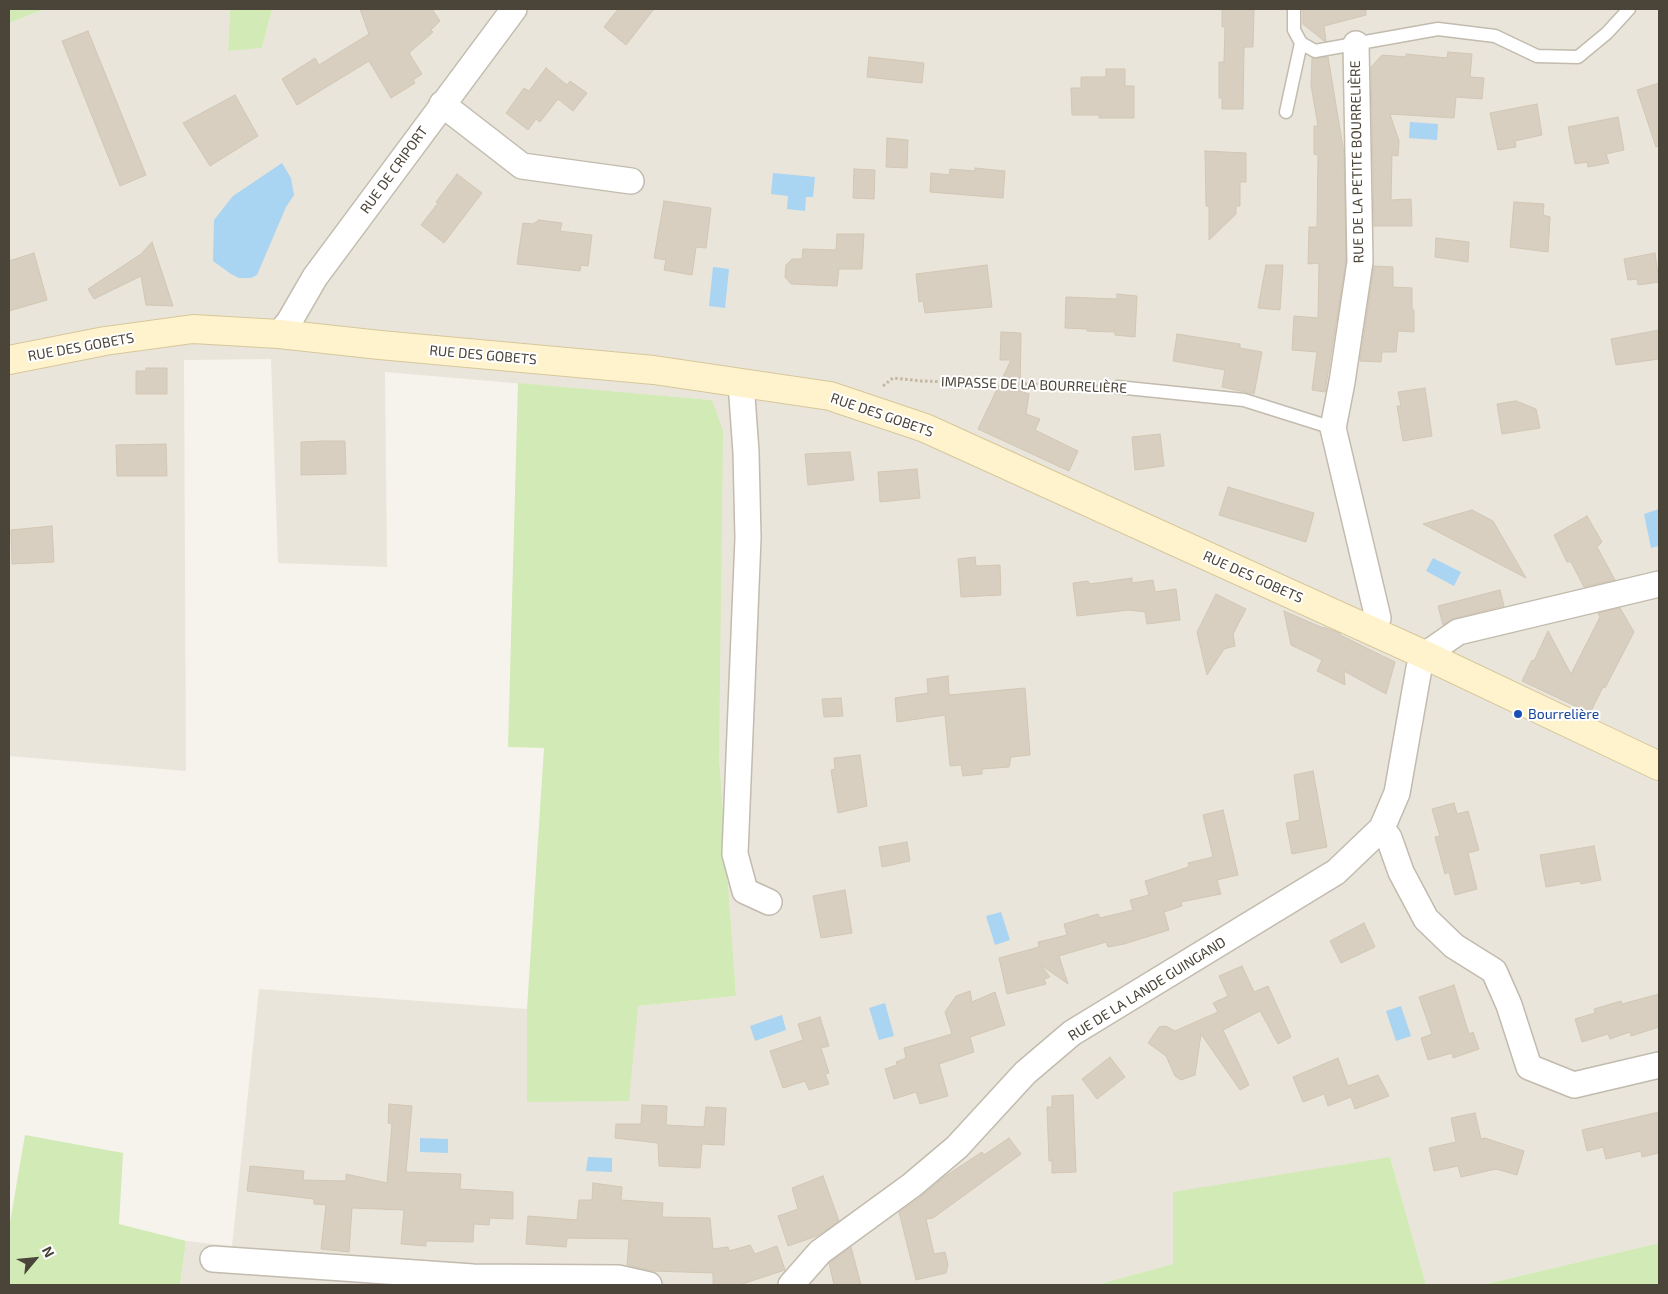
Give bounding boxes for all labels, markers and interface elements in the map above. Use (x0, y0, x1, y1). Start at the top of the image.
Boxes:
street label: RUE DE LA PETITE BOURRELIÈRE (1347, 60, 1367, 264)
street label: RUE DE CRIPORT (357, 123, 431, 217)
street label: RUE DES GOBETS (27, 329, 135, 365)
street label: RUE DES GOBETS (429, 342, 537, 368)
street label: IMPASSE DE LA BOURRELIÈRE (941, 373, 1127, 397)
street label: RUE DES GOBETS (828, 390, 936, 440)
street label: RUE DES GOBETS (1200, 547, 1306, 607)
place label: Bourrelière (1528, 706, 1599, 722)
marker: Bourrelière (1512, 708, 1524, 720)
street label: RUE DE LA LANDE GUINGAND (1065, 934, 1229, 1044)
north arrow (10, 1234, 60, 1284)
text: N (39, 1243, 59, 1260)

